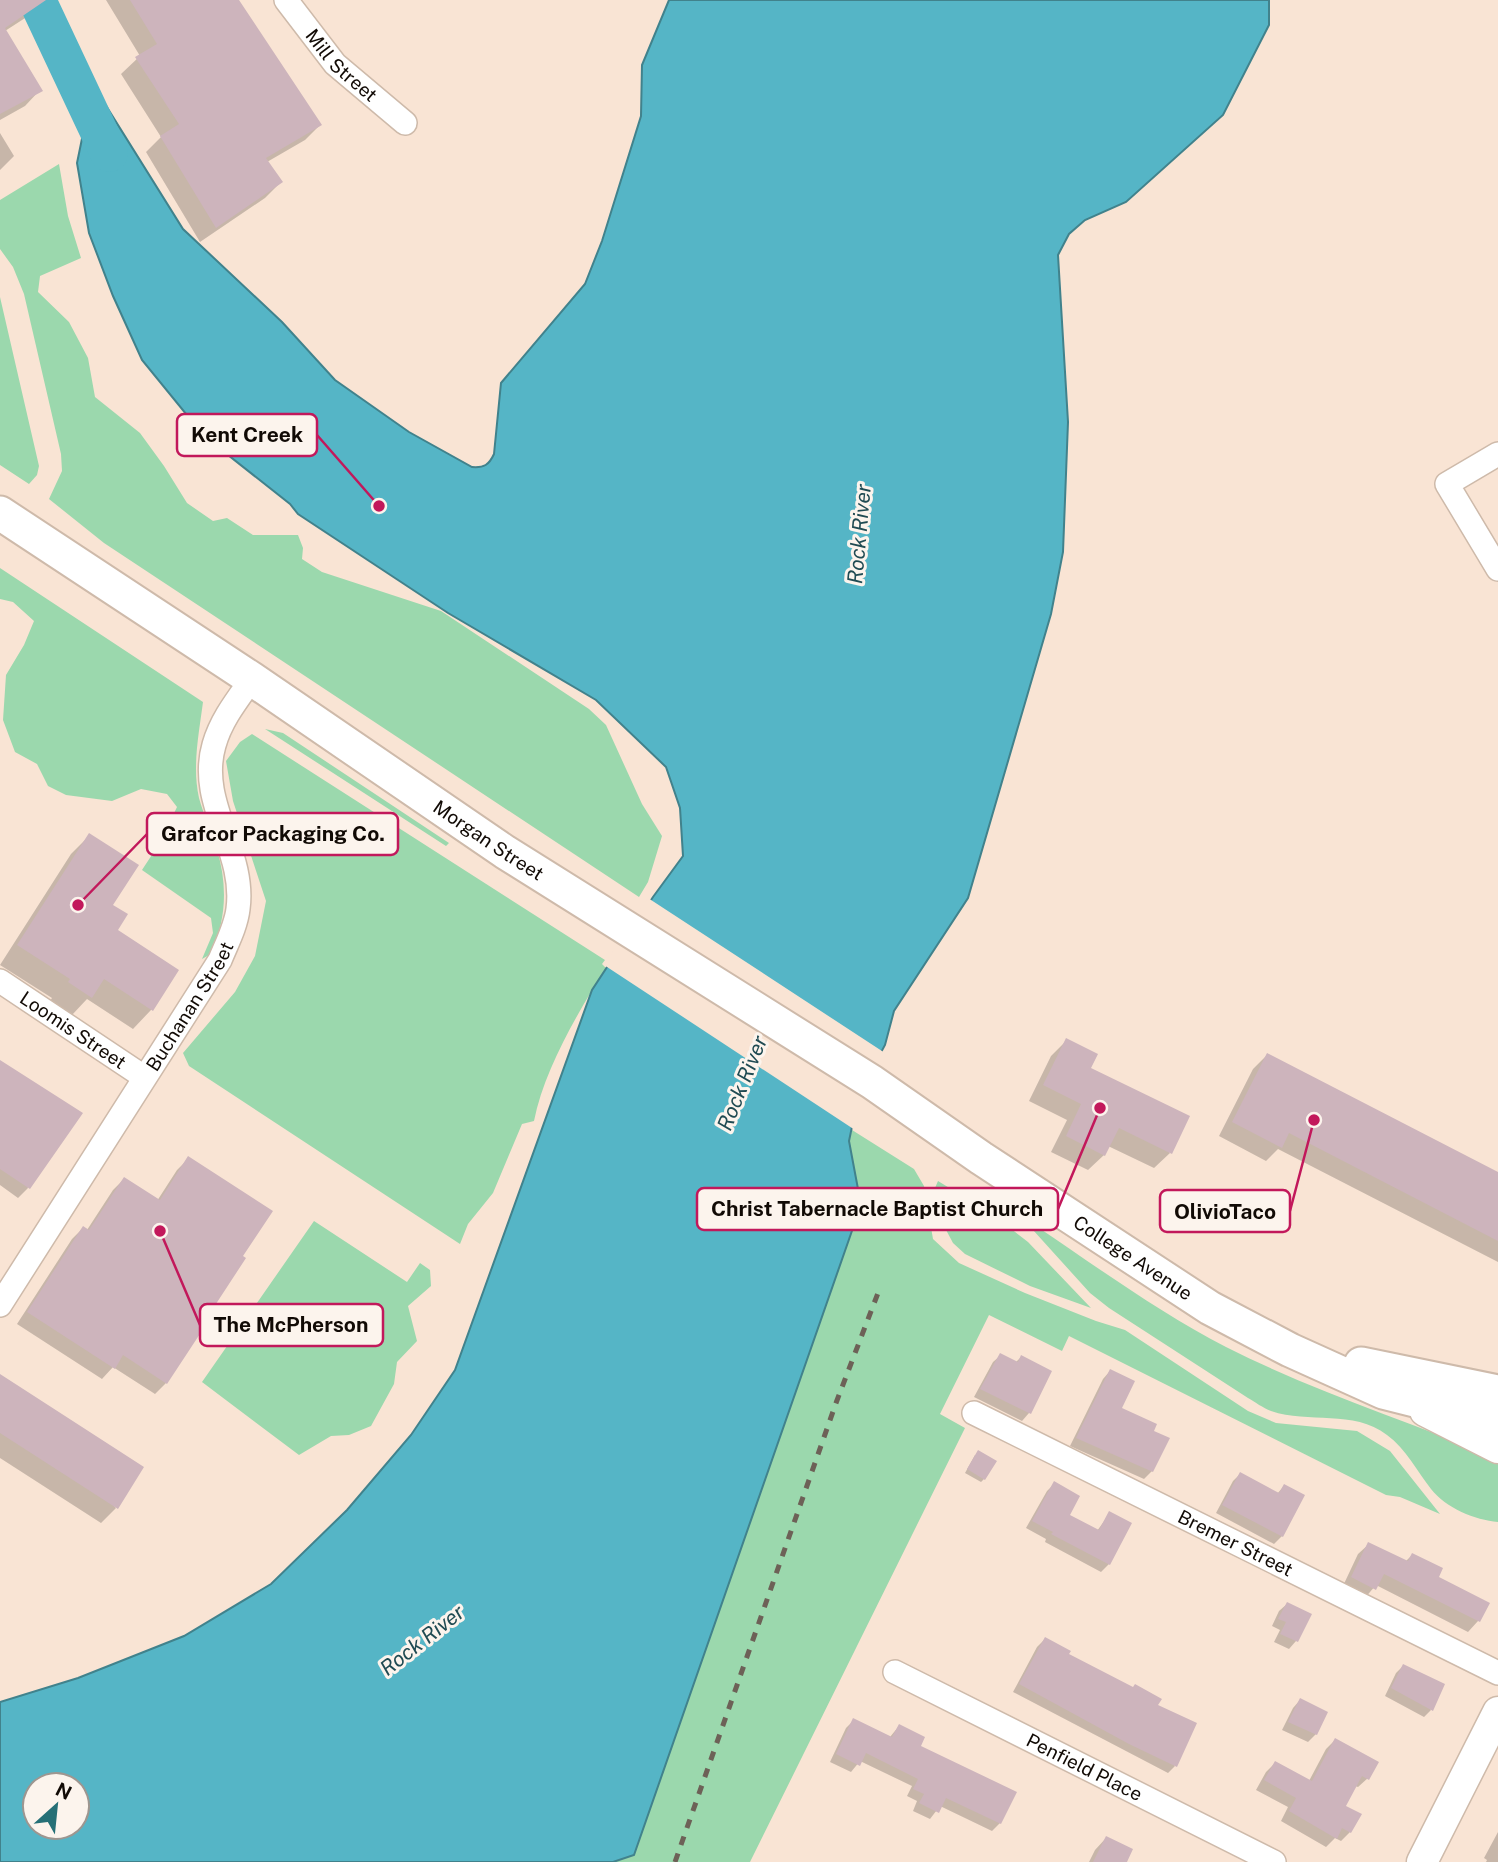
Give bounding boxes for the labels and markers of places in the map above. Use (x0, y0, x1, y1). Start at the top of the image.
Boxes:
callout: Kent Creek (177, 414, 317, 456)
callout: Grafcor Packaging Co. (147, 813, 398, 855)
callout: Christ Tabernacle Baptist Church (697, 1188, 1058, 1230)
callout: OlivioTaco (1160, 1190, 1290, 1232)
callout: The McPherson (200, 1304, 383, 1346)

